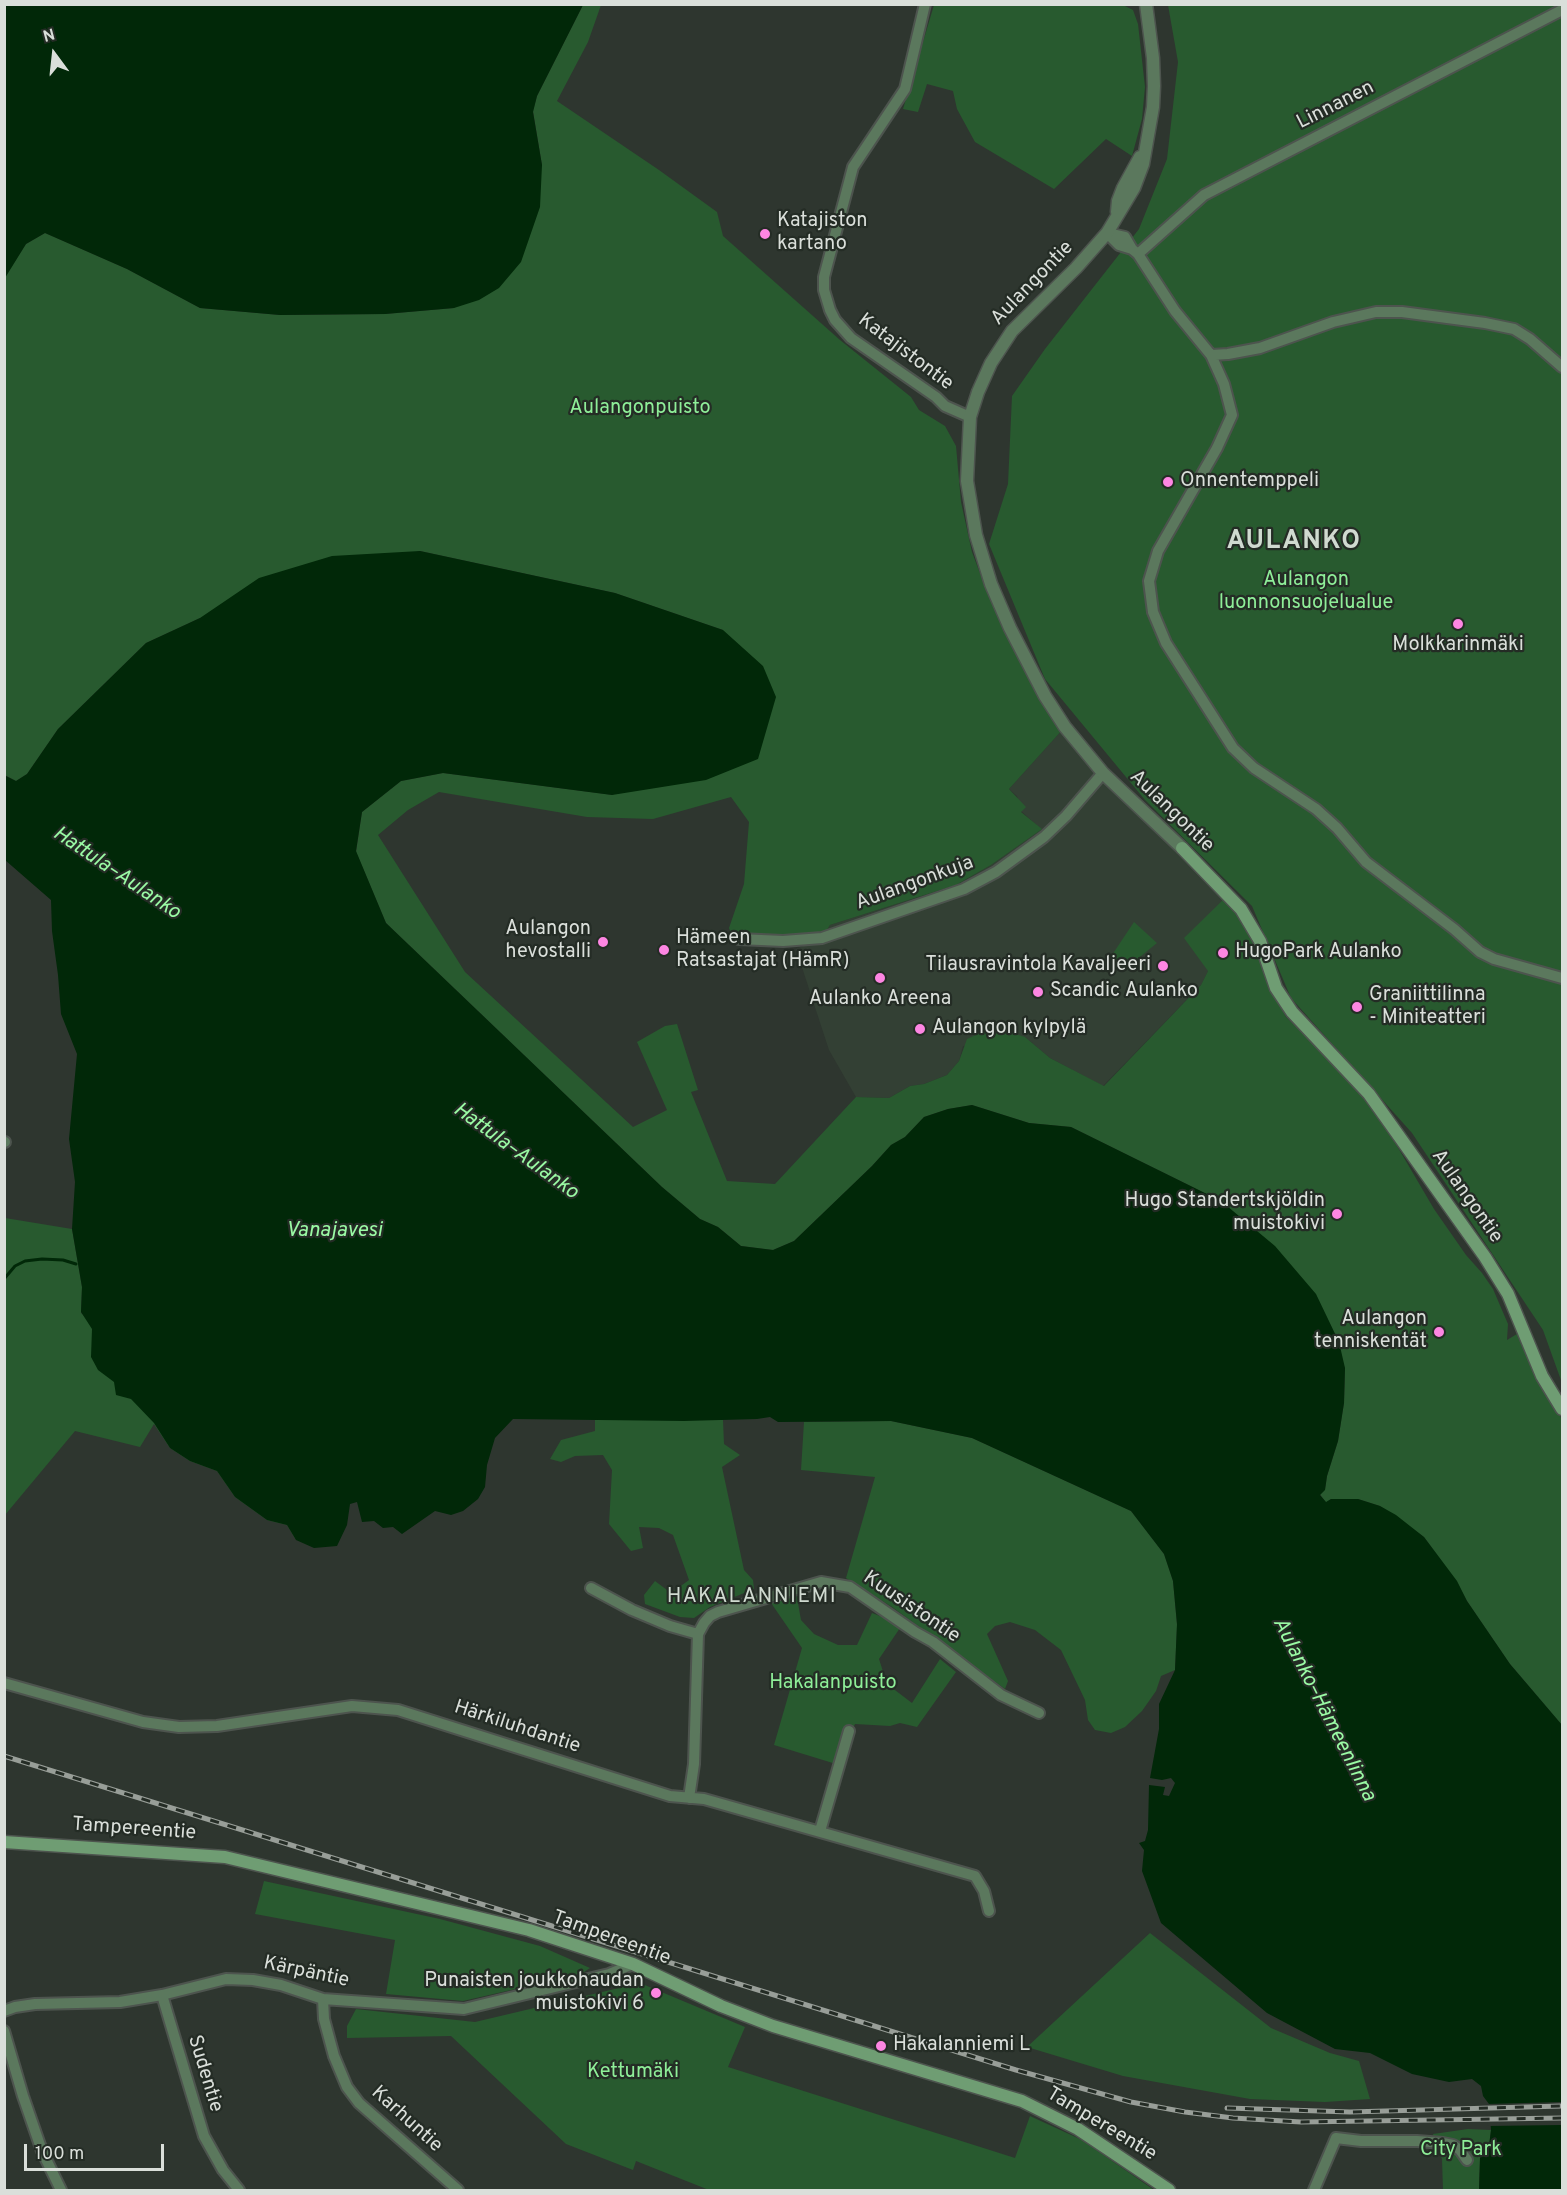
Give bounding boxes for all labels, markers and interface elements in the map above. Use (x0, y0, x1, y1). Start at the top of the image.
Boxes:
north arrow (24, 24, 84, 84)
text: N (41, 25, 57, 48)
street label: Linnanen (1293, 76, 1379, 136)
place label: Katajiston kartano (777, 210, 868, 257)
marker: Katajiston kartano (758, 227, 772, 241)
street label: Aulangontie (987, 237, 1079, 331)
street label: Katajistontie (853, 309, 957, 397)
park label: Aulangonpuisto (569, 397, 711, 421)
place label: Onnentemppeli (1180, 470, 1319, 494)
marker: Onnentemppeli (1161, 475, 1175, 489)
district label: AULANKO (1226, 527, 1362, 559)
park label: Aulangon luonnonsuojelualue (1219, 569, 1393, 616)
marker: Molkkarinmäki (1451, 617, 1465, 631)
place label: Molkkarinmäki (1392, 634, 1524, 658)
street label: Aulangontie (1124, 766, 1218, 858)
water label: Hattula–Aulanko (47, 822, 185, 926)
street label: Aulangonkuja (853, 852, 977, 916)
place label: Aulangon hevostalli (505, 918, 591, 965)
place label: Hämeen Ratsastajat (HämR) (676, 927, 849, 974)
marker: Aulangon hevostalli (596, 935, 610, 949)
place label: HugoPark Aulanko (1235, 941, 1402, 965)
marker: Hämeen Ratsastajat (HämR) (657, 943, 671, 957)
marker: HugoPark Aulanko (1216, 946, 1230, 960)
place label: Tilausravintola Kavaljeeri (925, 954, 1151, 978)
marker: Tilausravintola Kavaljeeri (1156, 959, 1170, 973)
marker: Aulanko Areena (873, 971, 887, 985)
place label: Scandic Aulanko (1050, 980, 1198, 1004)
place label: Graniittilinna - Miniteatteri (1369, 984, 1486, 1031)
marker: Scandic Aulanko (1031, 985, 1045, 999)
place label: Aulanko Areena (809, 988, 951, 1012)
marker: Graniittilinna - Miniteatteri (1350, 1000, 1364, 1014)
place label: Aulangon kylpylä (932, 1017, 1086, 1041)
marker: Aulangon kylpylä (913, 1022, 927, 1036)
water label: Hattula–Aulanko (448, 1098, 582, 1206)
street label: Aulangontie (1425, 1146, 1507, 1248)
place label: Hugo Standertskjöldin muistokivi (1125, 1190, 1325, 1237)
marker: Hugo Standertskjöldin muistokivi (1330, 1207, 1344, 1221)
water label: Vanajavesi (286, 1219, 382, 1245)
place label: Aulangon tenniskentät (1314, 1308, 1427, 1355)
marker: Aulangon tenniskentät (1432, 1325, 1446, 1339)
street label: Kuusistontie (858, 1567, 964, 1649)
district label: HAKALANNIEMI (667, 1585, 837, 1611)
water label: Aulanko–Hämeenlinna (1266, 1614, 1380, 1806)
park label: Hakalanpuisto (769, 1672, 897, 1696)
street label: Härkiluhdantie (451, 1696, 583, 1760)
street label: Tampereentie (71, 1814, 197, 1846)
street label: Tampereentie (549, 1906, 673, 1972)
street label: Kärpäntie (261, 1952, 351, 1994)
place label: Punaisten joukkohaudan muistokivi 6 (424, 1970, 644, 2017)
marker: Punaisten joukkohaudan muistokivi 6 (649, 1986, 663, 2000)
street label: Sudentie (181, 2033, 227, 2115)
place label: Hakalanniemi L (893, 2034, 1030, 2058)
marker: Hakalanniemi L (874, 2039, 888, 2053)
park label: Kettumäki (587, 2061, 679, 2085)
street label: Karhuntie (365, 2082, 447, 2158)
street label: Tampereentie (1042, 2083, 1160, 2167)
scale bar (27, 2132, 166, 2170)
park label: City Park (1420, 2139, 1502, 2163)
text: 100 m (35, 2143, 84, 2166)

